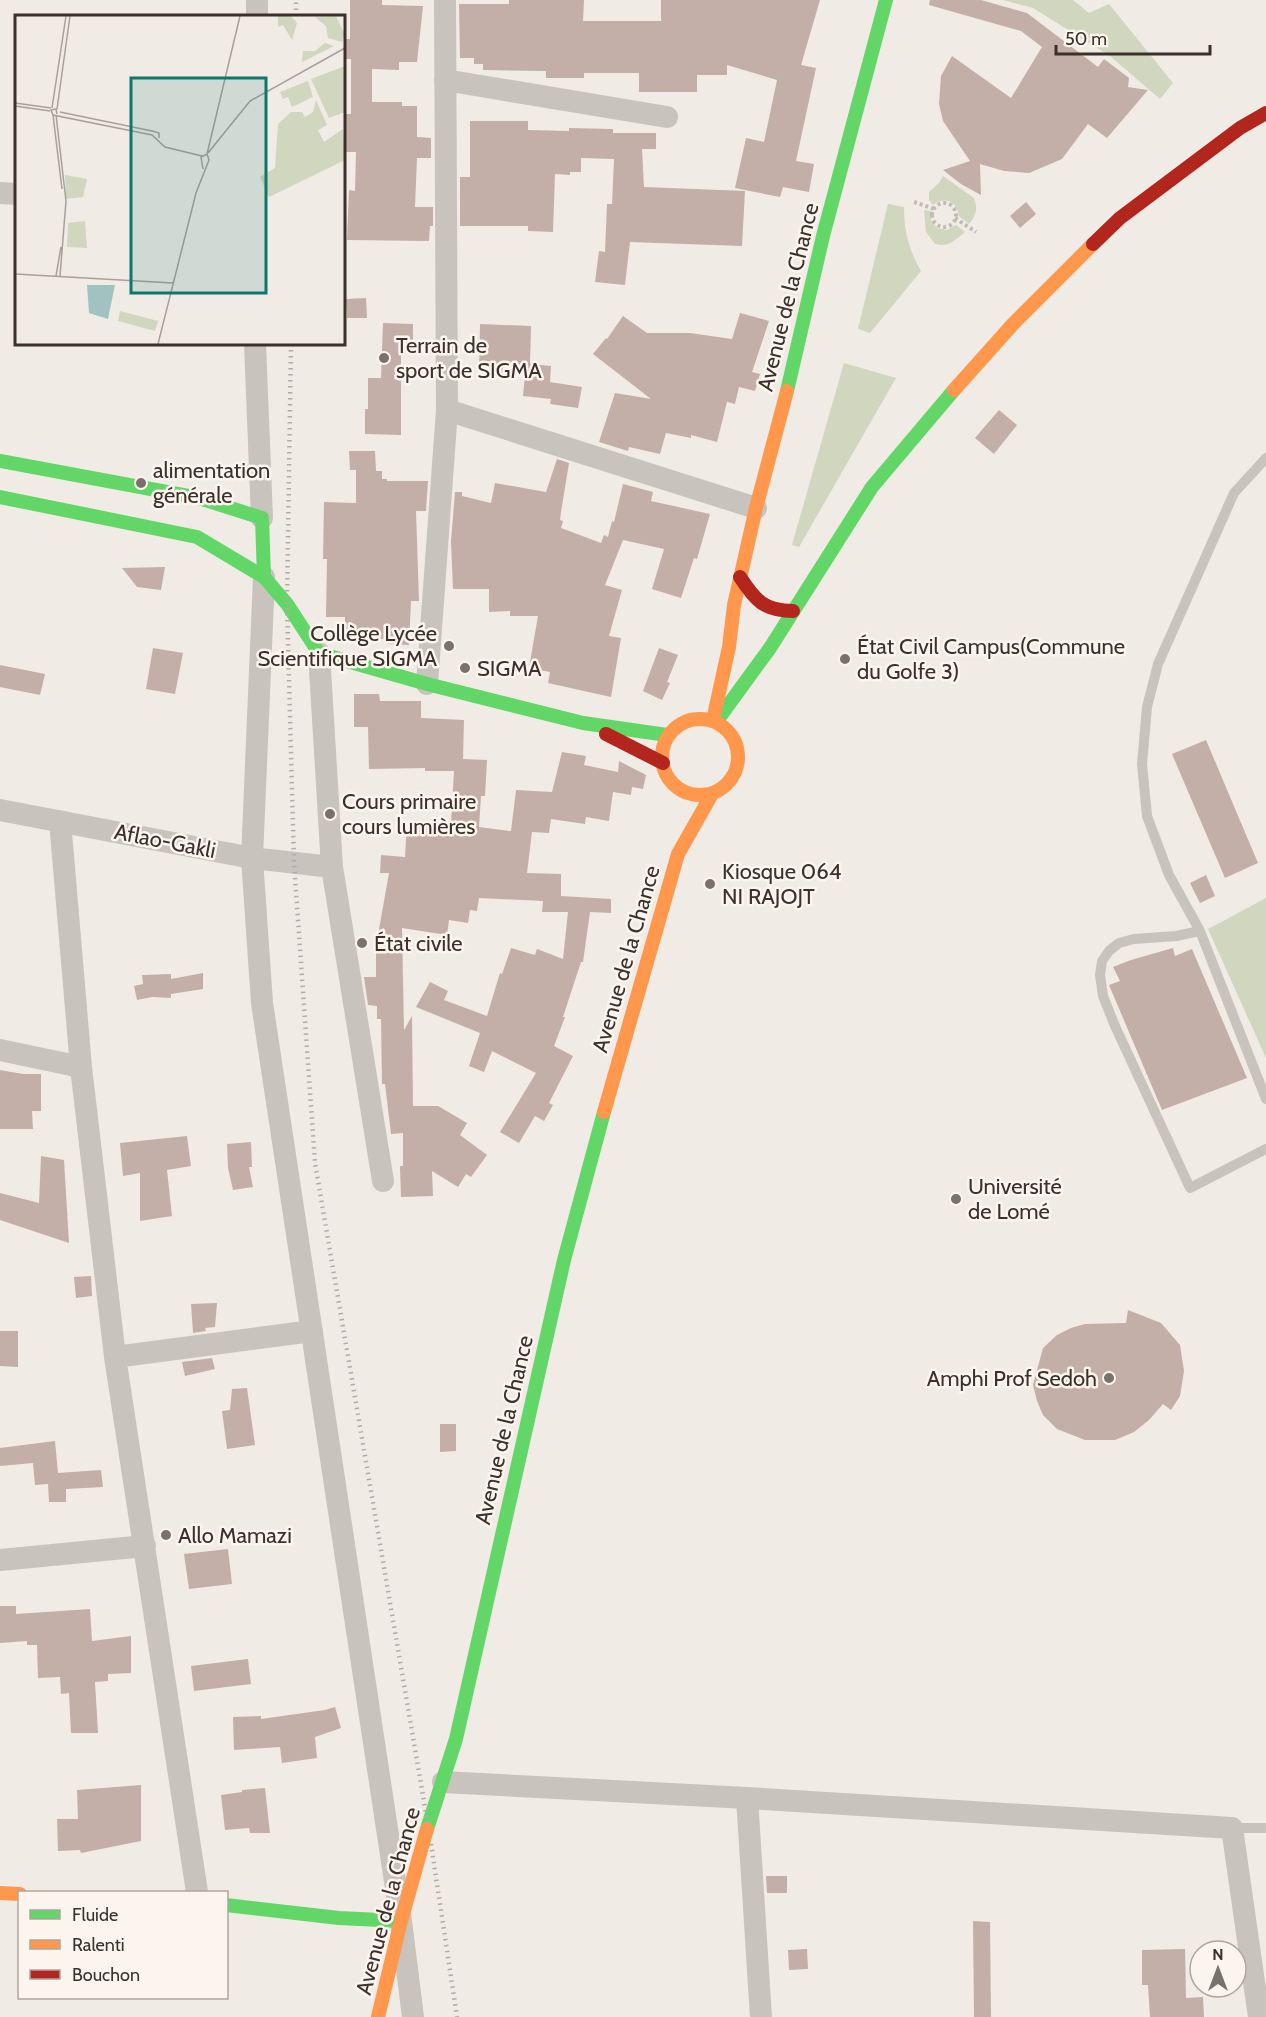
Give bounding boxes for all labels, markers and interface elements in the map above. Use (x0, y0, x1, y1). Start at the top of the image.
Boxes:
inset map (15, 15, 345, 345)
scale bar (1056, 18, 1210, 56)
text: 50 m (1065, 28, 1107, 50)
street label: Avenue de la Chance (752, 200, 824, 394)
place label: Terrain de sport de SIGMA (396, 332, 542, 384)
marker: Terrain de sport de SIGMA (377, 351, 391, 365)
place label: alimentation générale (153, 457, 270, 509)
marker: alimentation générale (134, 476, 148, 490)
place label: Collège Lycée Scientifique SIGMA (257, 620, 437, 672)
place label: État Civil Campus(Commune du Golfe 3) (857, 633, 1125, 685)
marker: Collège Lycée Scientifique SIGMA (442, 639, 456, 653)
marker: État Civil Campus(Commune du Golfe 3) (838, 652, 852, 666)
place label: SIGMA (477, 655, 542, 682)
marker: SIGMA (458, 661, 472, 675)
place label: Cours primaire cours lumières (342, 788, 476, 840)
marker: Cours primaire cours lumières (323, 807, 337, 821)
street label: Aflao-Gakli (112, 818, 218, 864)
place label: Kiosque 064 NI RAJOJT (722, 858, 842, 910)
street label: Avenue de la Chance (586, 862, 666, 1056)
marker: Kiosque 064 NI RAJOJT (703, 877, 717, 891)
place label: État civile (374, 930, 462, 957)
marker: État civile (355, 936, 369, 950)
place label: Université de Lomé (968, 1173, 1062, 1225)
marker: Université de Lomé (949, 1192, 963, 1206)
street label: Avenue de la Chance (469, 1333, 539, 1527)
place label: Amphi Prof Sedoh (927, 1365, 1097, 1392)
marker: Amphi Prof Sedoh (1102, 1371, 1116, 1385)
place label: Allo Mamazi (178, 1522, 292, 1549)
marker: Allo Mamazi (159, 1528, 173, 1542)
street label: Avenue de la Chance (350, 1804, 426, 1998)
legend (18, 1891, 228, 1999)
text: Fluide (72, 1904, 118, 1926)
text: Ralenti (72, 1934, 125, 1956)
north arrow (1188, 1939, 1248, 1999)
text: N (1212, 1945, 1224, 1964)
text: Bouchon (72, 1964, 140, 1986)

